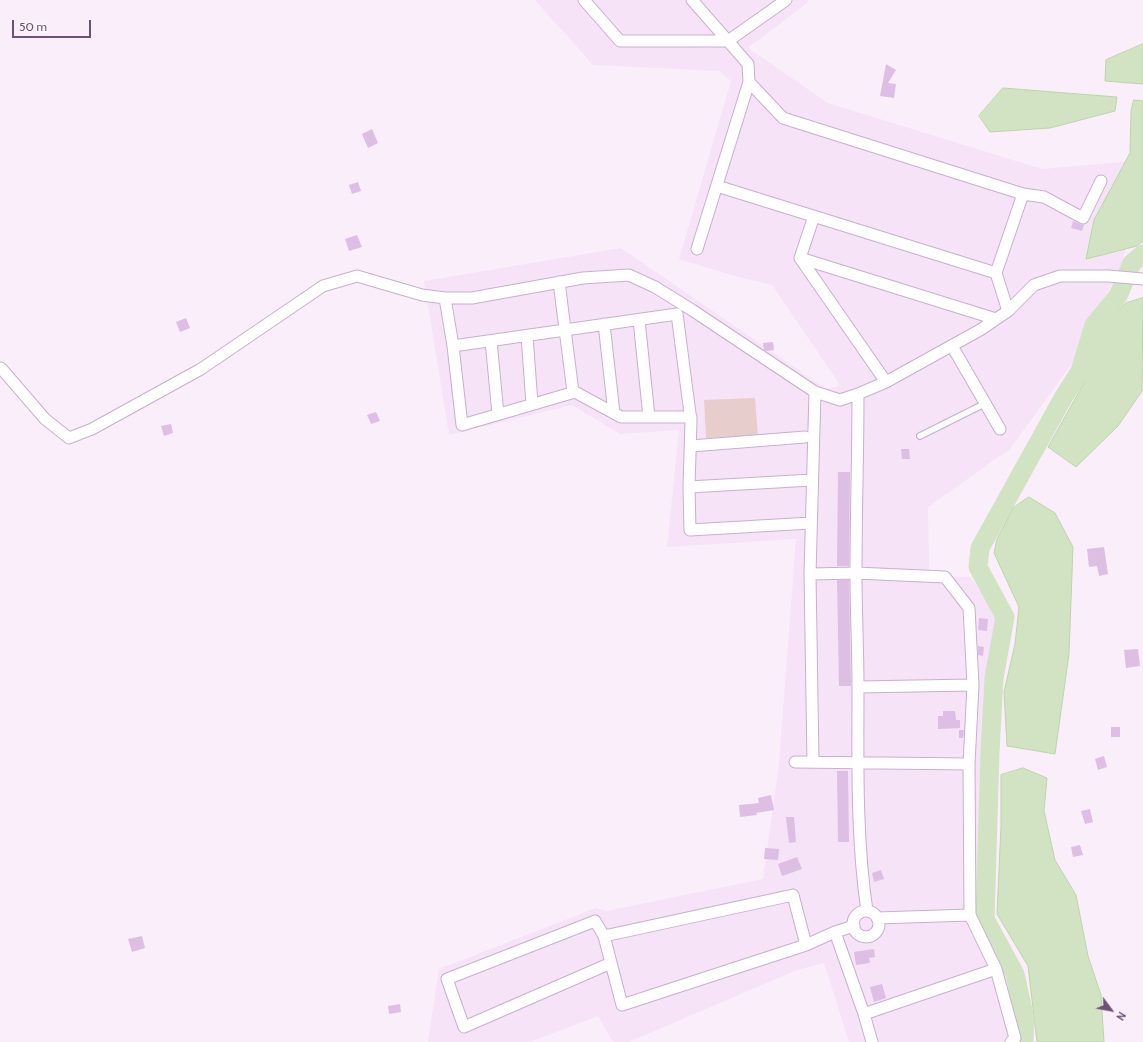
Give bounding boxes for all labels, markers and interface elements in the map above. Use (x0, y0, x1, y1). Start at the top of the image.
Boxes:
scale bar (14, 12, 93, 38)
text: 50 m (19, 19, 47, 34)
north arrow (1091, 990, 1131, 1030)
text: N (1113, 1009, 1129, 1023)

